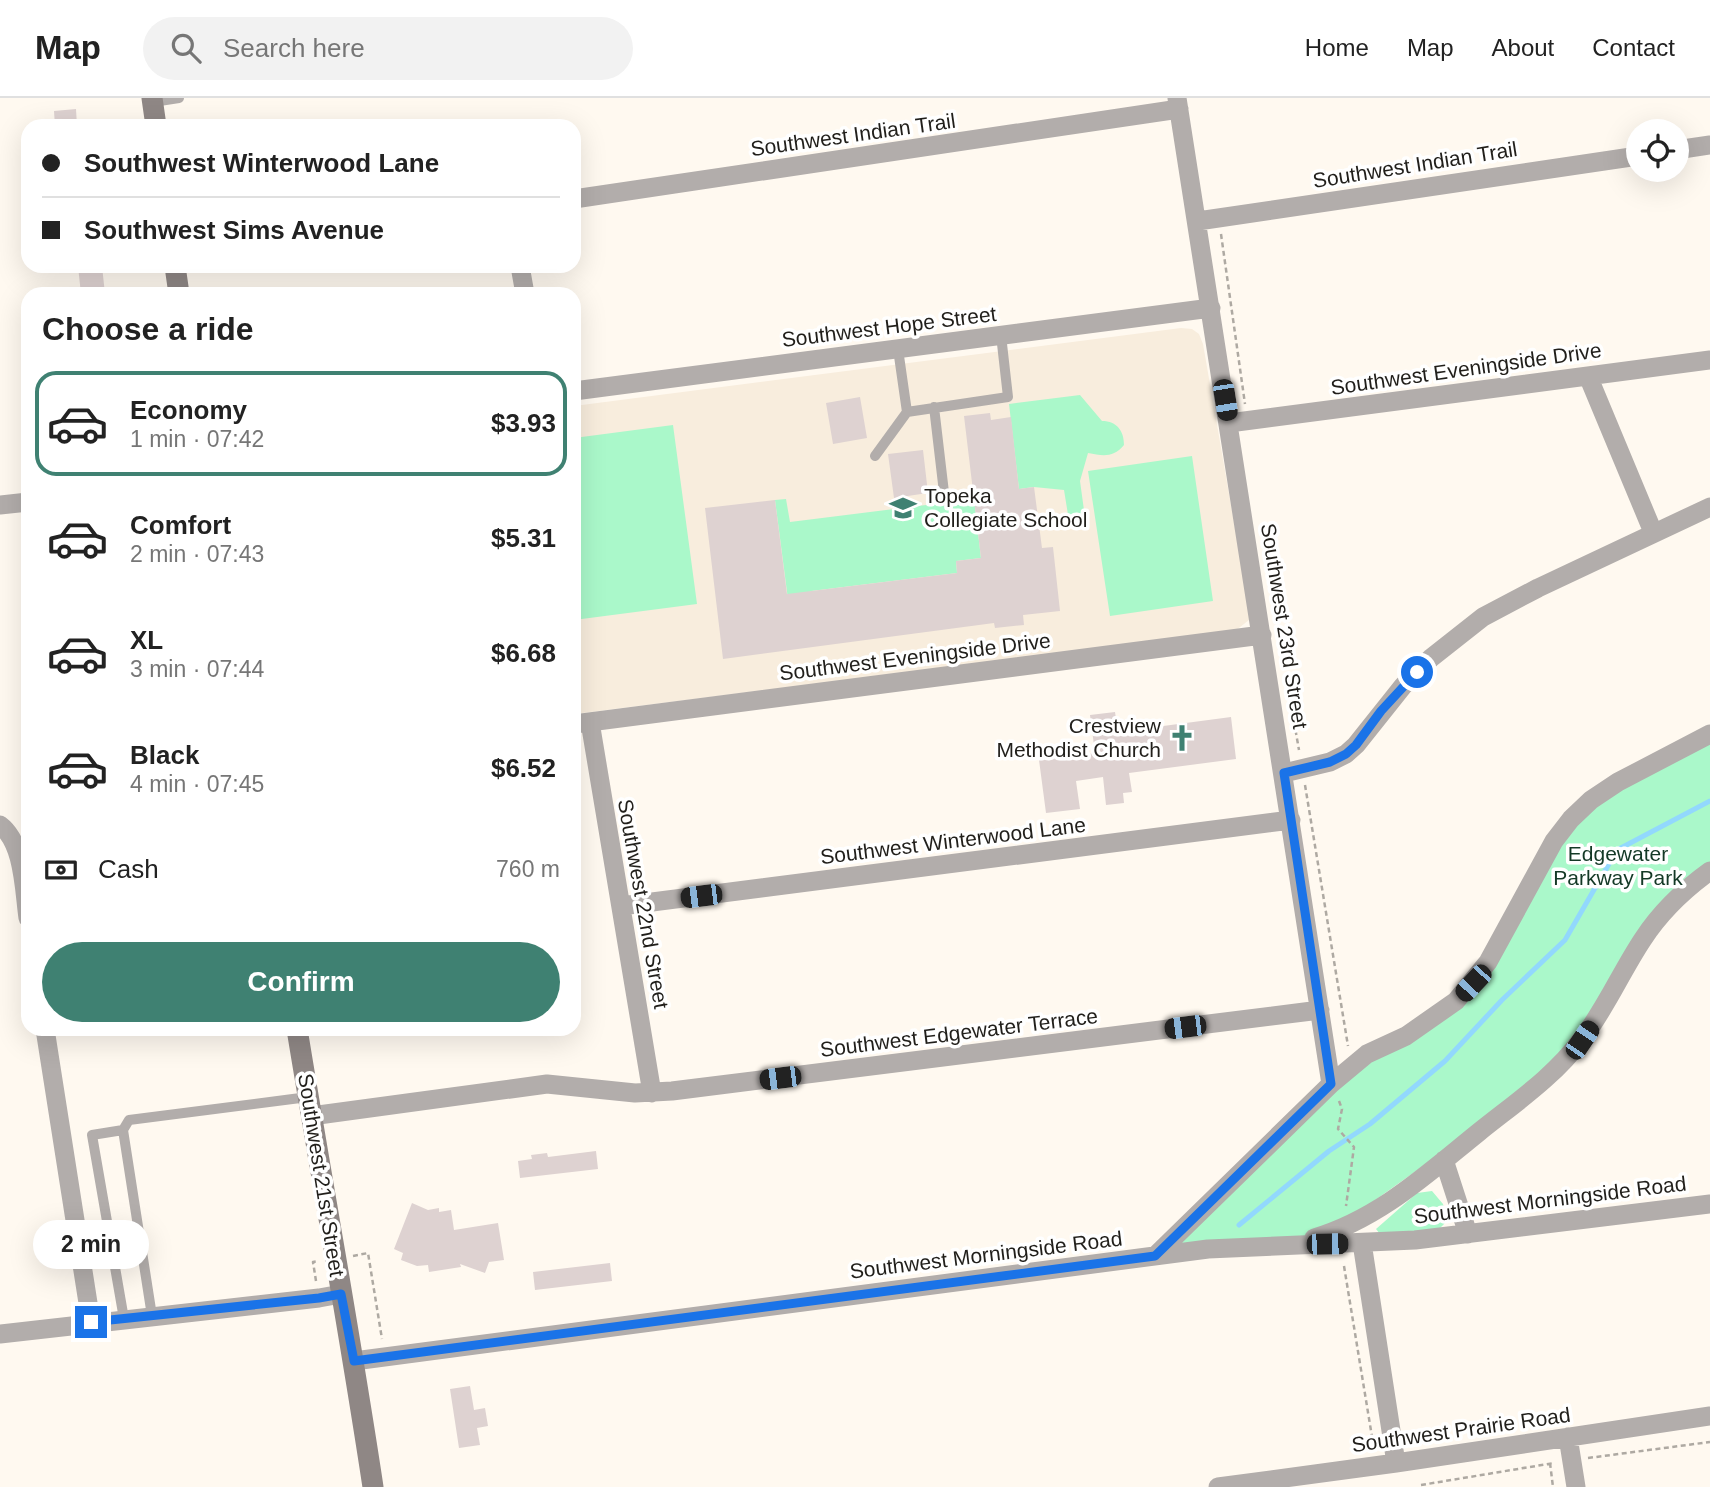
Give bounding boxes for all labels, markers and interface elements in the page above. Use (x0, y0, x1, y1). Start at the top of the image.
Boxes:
search box (143, 17, 633, 80)
text: Map (35, 29, 101, 66)
icon: search (167, 29, 205, 67)
text: Search here (223, 33, 365, 63)
text: Home (1305, 34, 1369, 61)
text: Map (1407, 34, 1454, 61)
text: About (1492, 34, 1554, 61)
text: Contact (1592, 34, 1675, 61)
street label: Southwest Indian Trail (749, 109, 957, 160)
map controls (1626, 119, 1689, 182)
button: locate (1626, 119, 1689, 182)
street label: Southwest Indian Trail (1311, 137, 1519, 192)
text: Southwest Winterwood Lane (84, 148, 439, 178)
text: Southwest Sims Avenue (84, 215, 384, 245)
street label: Southwest Hope Street (780, 302, 998, 351)
text: Choose a ride (42, 311, 254, 347)
street label: Southwest Eveningside Drive (1329, 338, 1603, 399)
car (1212, 378, 1239, 422)
icon: car (46, 392, 109, 455)
text: Economy (130, 395, 247, 425)
text: $3.93 (491, 408, 556, 438)
text: 1 min · 07:42 (130, 426, 264, 452)
place label: Topeka Collegiate School (924, 484, 1087, 531)
school or university icon: Topeka Collegiate School (888, 493, 918, 523)
icon: car (46, 507, 109, 570)
text: Comfort (130, 510, 231, 540)
street label: Southwest 23rd Street (1257, 522, 1312, 730)
text: $5.31 (491, 523, 556, 553)
text: 2 min · 07:43 (130, 541, 264, 567)
icon: car (46, 622, 109, 685)
text: XL (130, 625, 163, 655)
street label: Southwest Eveningside Drive (778, 628, 1052, 685)
text: $6.68 (491, 638, 556, 668)
text: 3 min · 07:44 (130, 656, 264, 682)
route start (1401, 656, 1433, 688)
place label: Crestview Methodist Church (996, 714, 1162, 761)
church icon: Crestview Methodist Church (1167, 723, 1197, 753)
icon: car (46, 737, 109, 800)
text: Black (130, 740, 199, 770)
text: $6.52 (491, 753, 556, 783)
text: 4 min · 07:45 (130, 771, 264, 797)
street label: Southwest 22nd Street (614, 797, 673, 1011)
street label: Southwest Winterwood Lane (819, 813, 1087, 868)
park label: Edgewater Parkway Park (1553, 842, 1683, 889)
icon: cash (42, 851, 80, 889)
text: Cash (98, 854, 159, 884)
text: 760 m (496, 856, 560, 882)
car (679, 883, 724, 909)
button: Confirm (42, 942, 560, 1022)
car (1451, 960, 1496, 1006)
street label: Southwest Edgewater Terrace (819, 1004, 1099, 1061)
car (1163, 1014, 1208, 1040)
car (1562, 1017, 1603, 1063)
car (758, 1065, 803, 1091)
street label: Southwest 21st Street (294, 1072, 349, 1278)
street label: Southwest Morningside Road (1412, 1171, 1687, 1228)
callout: 2 min (33, 1220, 149, 1270)
street label: Southwest Morningside Road (848, 1226, 1123, 1283)
text: 2 min (61, 1231, 121, 1257)
car (1306, 1233, 1349, 1255)
route end (75, 1306, 107, 1338)
street label: Southwest Prairie Road (1350, 1403, 1572, 1456)

